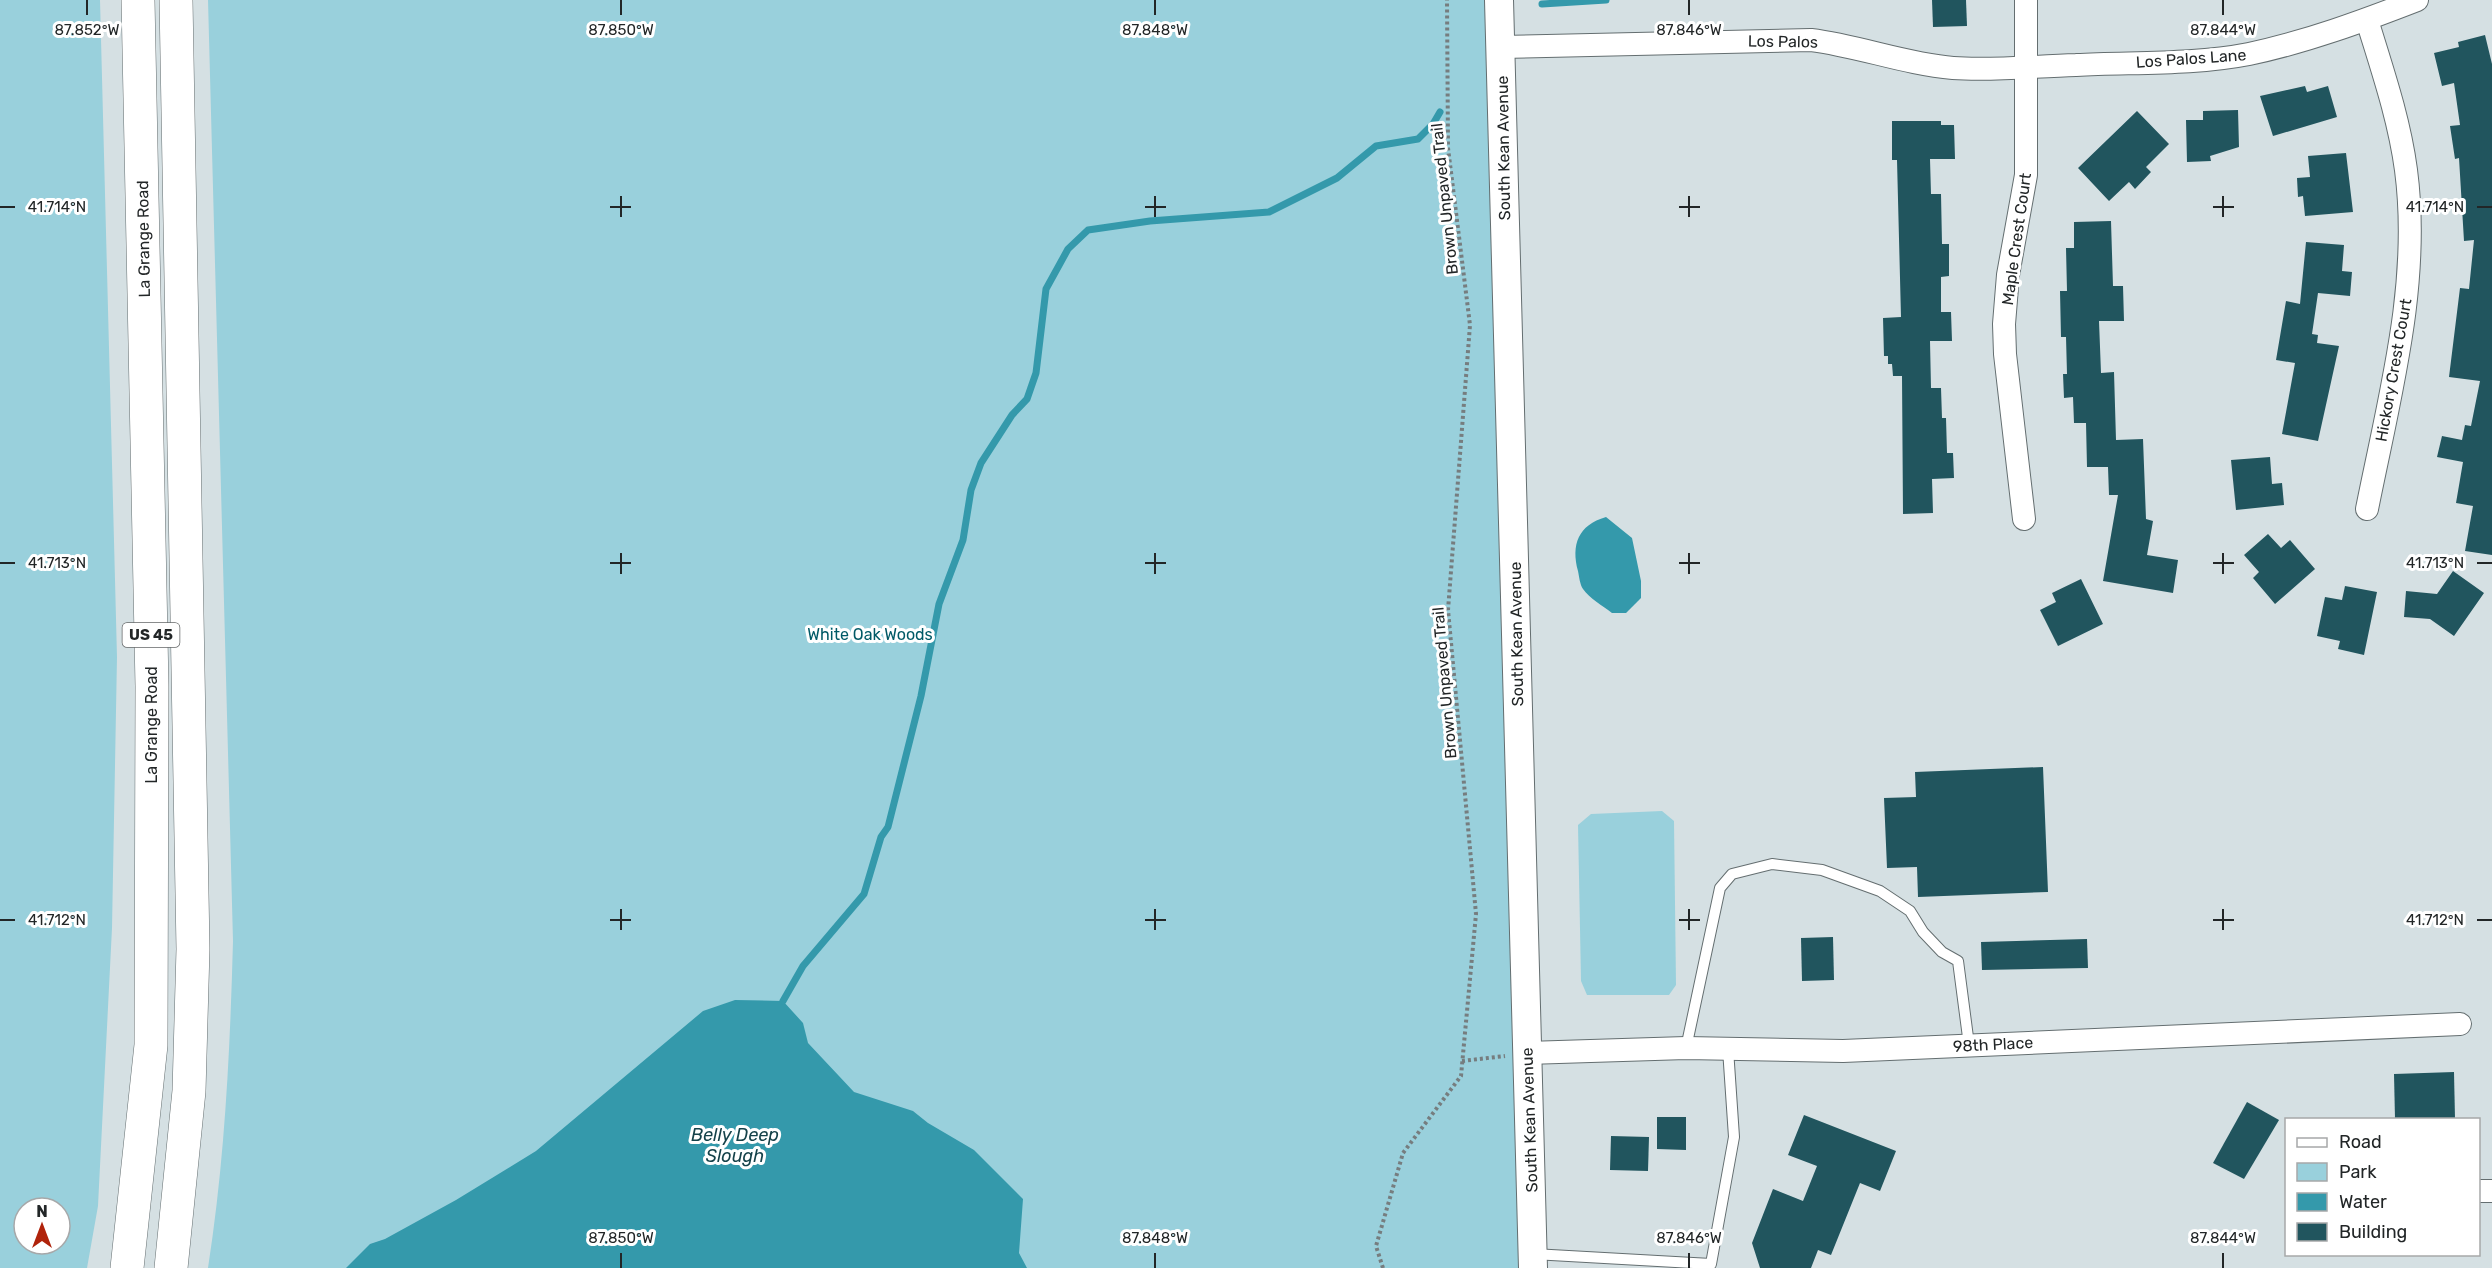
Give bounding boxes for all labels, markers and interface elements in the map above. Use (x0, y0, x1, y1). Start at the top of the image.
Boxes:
text: 87.852°W (55, 21, 119, 39)
text: 87.850°W (588, 21, 654, 39)
text: 87.848°W (1122, 21, 1188, 39)
text: 87.846°W (1656, 21, 1722, 39)
text: 87.844°W (2190, 21, 2256, 39)
street label: Los Palos (1748, 31, 1818, 52)
street label: Los Palos Lane (2135, 45, 2247, 72)
street label: South Kean Avenue (1493, 75, 1514, 221)
street label: Brown Unpaved Trail (1427, 122, 1462, 276)
street label: Maple Crest Court (1998, 172, 2035, 306)
street label: La Grange Road (133, 180, 154, 298)
text: 41.714°N (28, 198, 86, 216)
text: 41.714°N (2406, 198, 2464, 216)
street label: Hickory Crest Court (2372, 297, 2415, 443)
text: 41.713°N (28, 554, 86, 572)
text: 41.713°N (2406, 554, 2464, 572)
street label: South Kean Avenue (1506, 561, 1527, 707)
street label: Brown Unpaved Trail (1428, 606, 1461, 760)
road number: US 45 (122, 623, 180, 647)
park label: White Oak Woods (807, 625, 933, 644)
street label: La Grange Road (142, 666, 161, 784)
text: 41.712°N (28, 911, 86, 929)
text: 41.712°N (2406, 911, 2464, 929)
street label: 98th Place (1952, 1033, 2034, 1056)
street label: South Kean Avenue (1517, 1047, 1542, 1193)
legend (2285, 1118, 2480, 1256)
water label: Belly Deep Slough (691, 1124, 779, 1167)
text: Road (2339, 1131, 2382, 1153)
text: Park (2339, 1161, 2377, 1183)
text: Water (2339, 1191, 2387, 1213)
north arrow (12, 1196, 72, 1256)
text: N (36, 1202, 48, 1221)
text: Building (2339, 1221, 2407, 1243)
text: 87.850°W (588, 1229, 654, 1247)
text: 87.848°W (1122, 1229, 1188, 1247)
text: 87.846°W (1656, 1229, 1722, 1247)
text: 87.844°W (2190, 1229, 2256, 1247)

